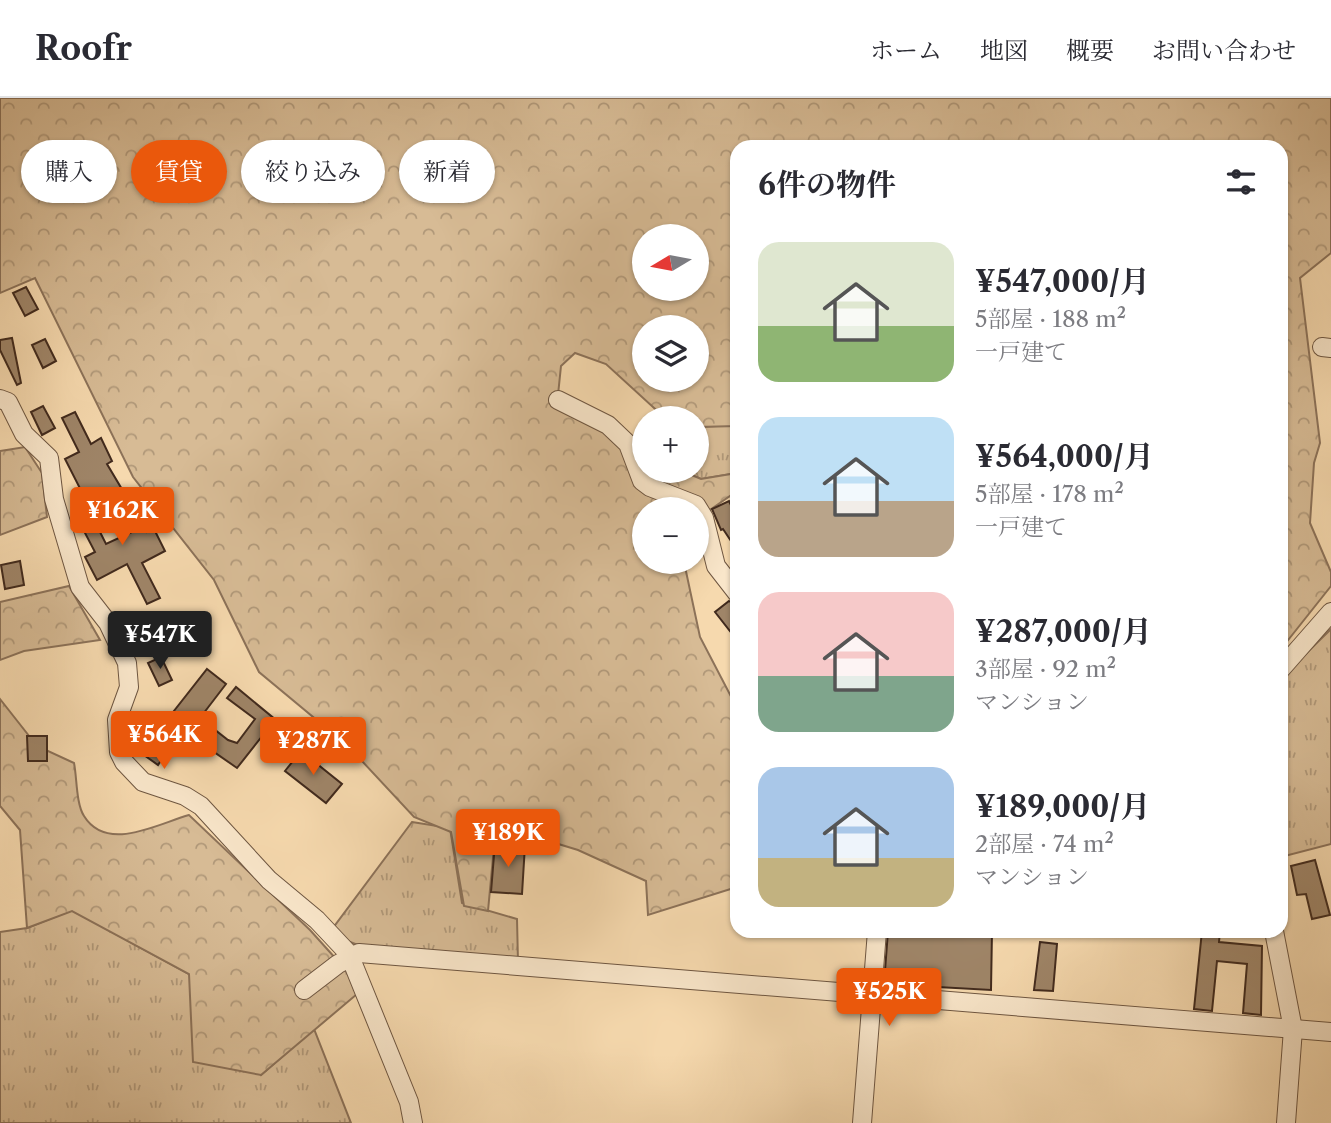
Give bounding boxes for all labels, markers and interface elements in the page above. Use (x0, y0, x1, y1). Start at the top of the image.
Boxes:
text: Roofr (35, 28, 132, 69)
text: ホーム (870, 36, 942, 65)
text: 地図 (980, 36, 1028, 65)
text: 概要 (1066, 36, 1114, 65)
text: お問い合わせ (1152, 36, 1296, 65)
chip: 購入 (21, 140, 117, 203)
chip: 賃貸 (131, 140, 227, 203)
chip: 絞り込み (241, 140, 385, 203)
chip: 新着 (399, 140, 495, 203)
icon: filters (1222, 163, 1260, 201)
text: 6件の物件 (758, 166, 896, 203)
north arrow (632, 224, 709, 301)
map controls (632, 224, 709, 574)
text: ¥547,000/月 (975, 263, 1150, 300)
icon: home (814, 270, 898, 354)
text: 5部屋 · 188 m² (975, 305, 1126, 333)
button: layers (632, 315, 709, 392)
text: 一戸建て (975, 338, 1067, 366)
button: + (632, 406, 709, 483)
text: ¥564,000/月 (975, 438, 1154, 475)
icon: home (814, 445, 898, 529)
text: 5部屋 · 178 m² (975, 480, 1124, 508)
pin: ¥162K (73, 488, 171, 547)
text: ¥162K (86, 496, 158, 524)
button: − (632, 497, 709, 574)
text: 一戸建て (975, 513, 1067, 541)
pin: ¥547K (111, 612, 209, 671)
text: ¥287,000/月 (975, 613, 1152, 650)
text: ¥547K (124, 620, 196, 648)
icon: home (814, 620, 898, 704)
text: 3部屋 · 92 m² (975, 655, 1116, 683)
text: マンション (975, 688, 1089, 716)
pin: ¥564K (115, 712, 213, 771)
pin: ¥287K (264, 718, 362, 777)
text: ¥564K (127, 720, 201, 748)
text: ¥287K (276, 726, 350, 754)
text: ¥189,000/月 (975, 788, 1150, 825)
icon: home (814, 795, 898, 879)
pin: ¥189K (459, 810, 557, 869)
text: ¥189K (472, 818, 544, 846)
text: 2部屋 · 74 m² (975, 830, 1114, 858)
text: マンション (975, 863, 1089, 891)
pin: ¥525K (840, 968, 938, 1028)
text: ¥525K (852, 977, 926, 1005)

